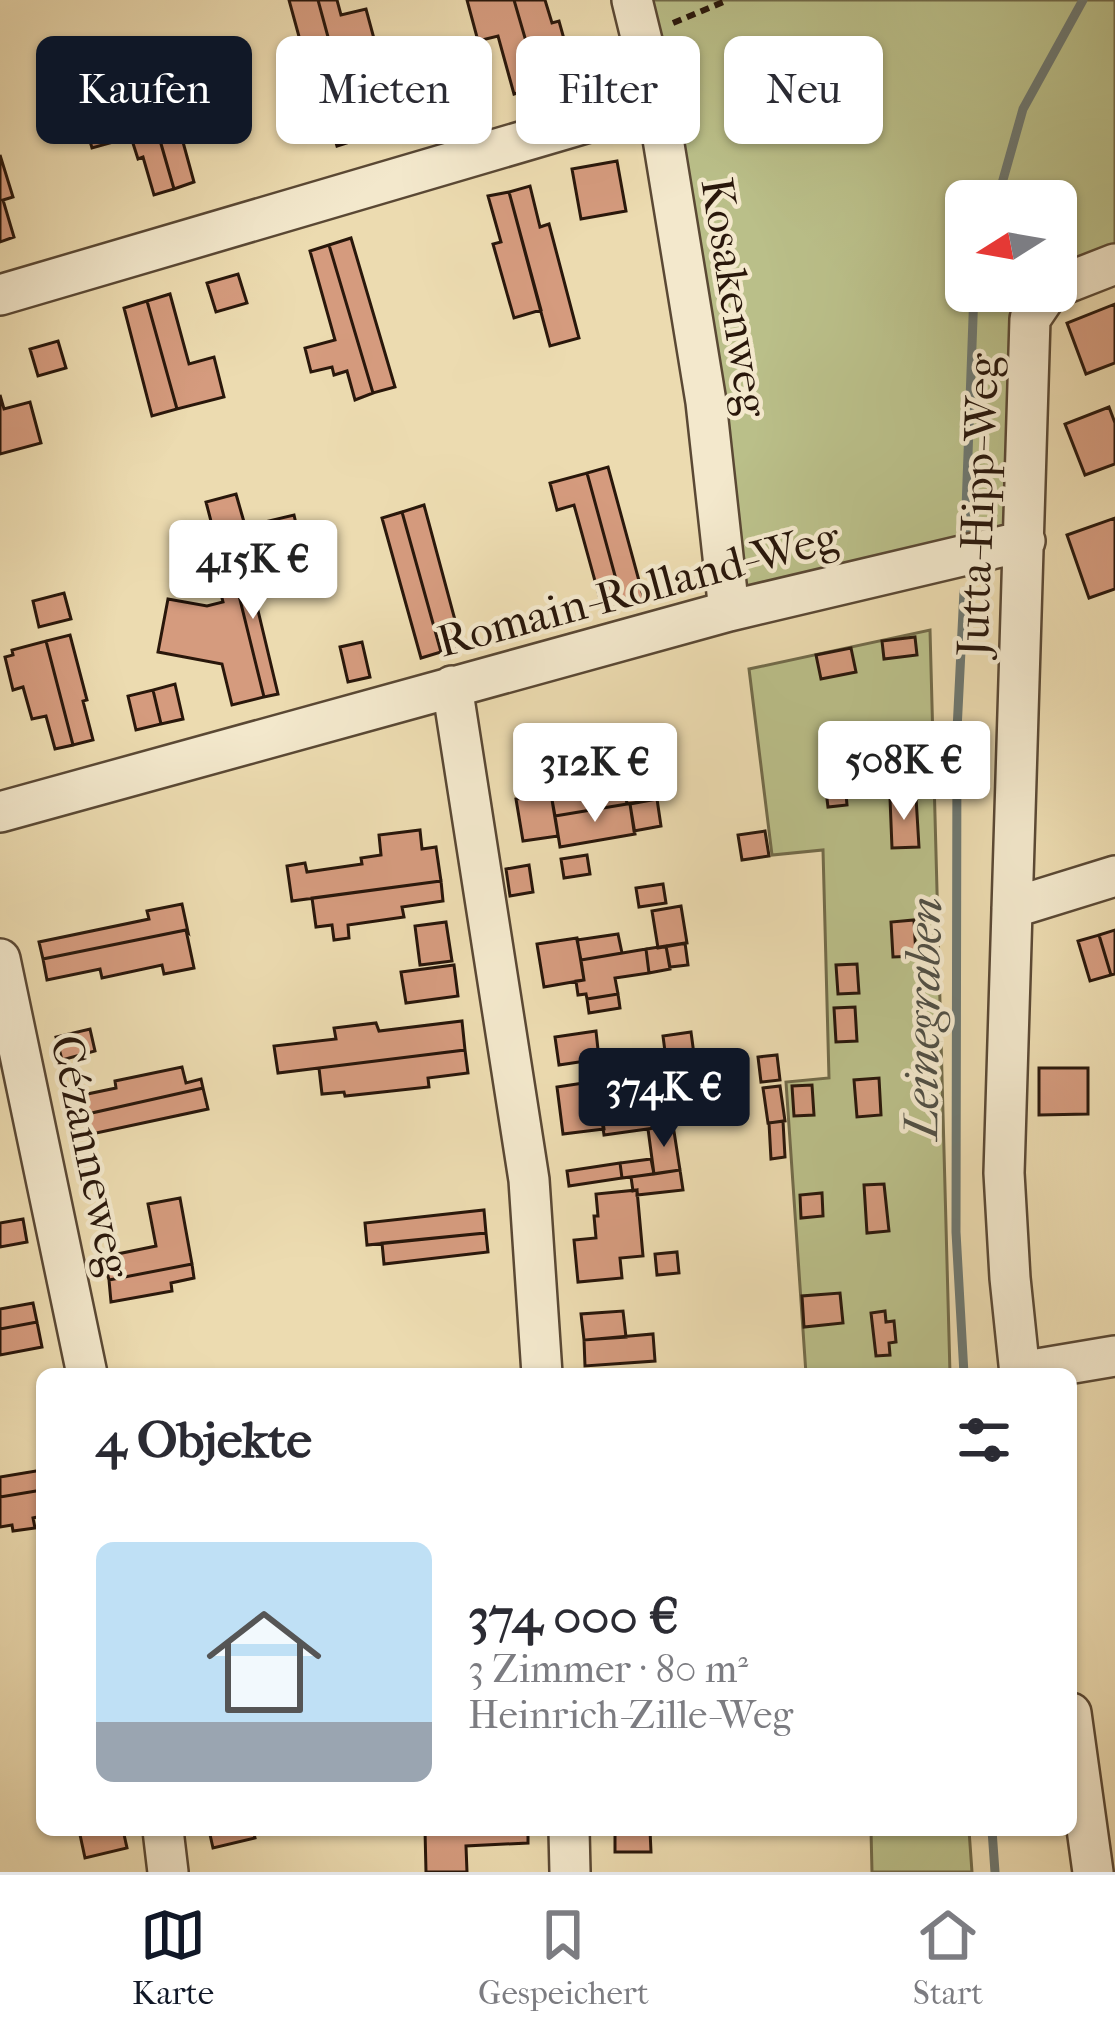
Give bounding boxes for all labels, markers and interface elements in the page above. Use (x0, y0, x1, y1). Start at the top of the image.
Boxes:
chip: Kaufen (36, 36, 252, 144)
chip: Mieten (276, 36, 492, 144)
chip: Filter (516, 36, 700, 144)
chip: Neu (724, 36, 883, 144)
street label: Kosakenweg (689, 174, 780, 421)
north arrow (945, 180, 1077, 312)
map controls (945, 180, 1077, 312)
street label: Jutta-Hipp-Weg (947, 352, 1010, 660)
street label: Romain-Rolland-Weg (432, 510, 846, 669)
pin: 415K € (155, 520, 351, 622)
text: 415K € (196, 536, 310, 582)
pin: 508K € (806, 721, 1002, 823)
pin: 312K € (497, 723, 693, 825)
text: 508K € (845, 737, 963, 783)
text: 312K € (540, 739, 650, 785)
water label: Leinegraben (893, 897, 953, 1142)
street label: Cézanneweg (39, 1030, 142, 1283)
pin: 374K € (566, 1048, 762, 1150)
text: 374K € (606, 1064, 722, 1110)
icon: filters (951, 1407, 1017, 1473)
text: 4 Objekte (96, 1410, 312, 1470)
text: 374 000 € (468, 1586, 679, 1646)
icon: home (192, 1590, 336, 1734)
text: 3 Zimmer · 80 m² (468, 1646, 748, 1692)
text: Heinrich-Zille-Weg (468, 1692, 793, 1738)
tab: Karte (132, 1902, 214, 2013)
tab: Gespeichert (478, 1902, 649, 2013)
tab: Start (913, 1902, 983, 2013)

